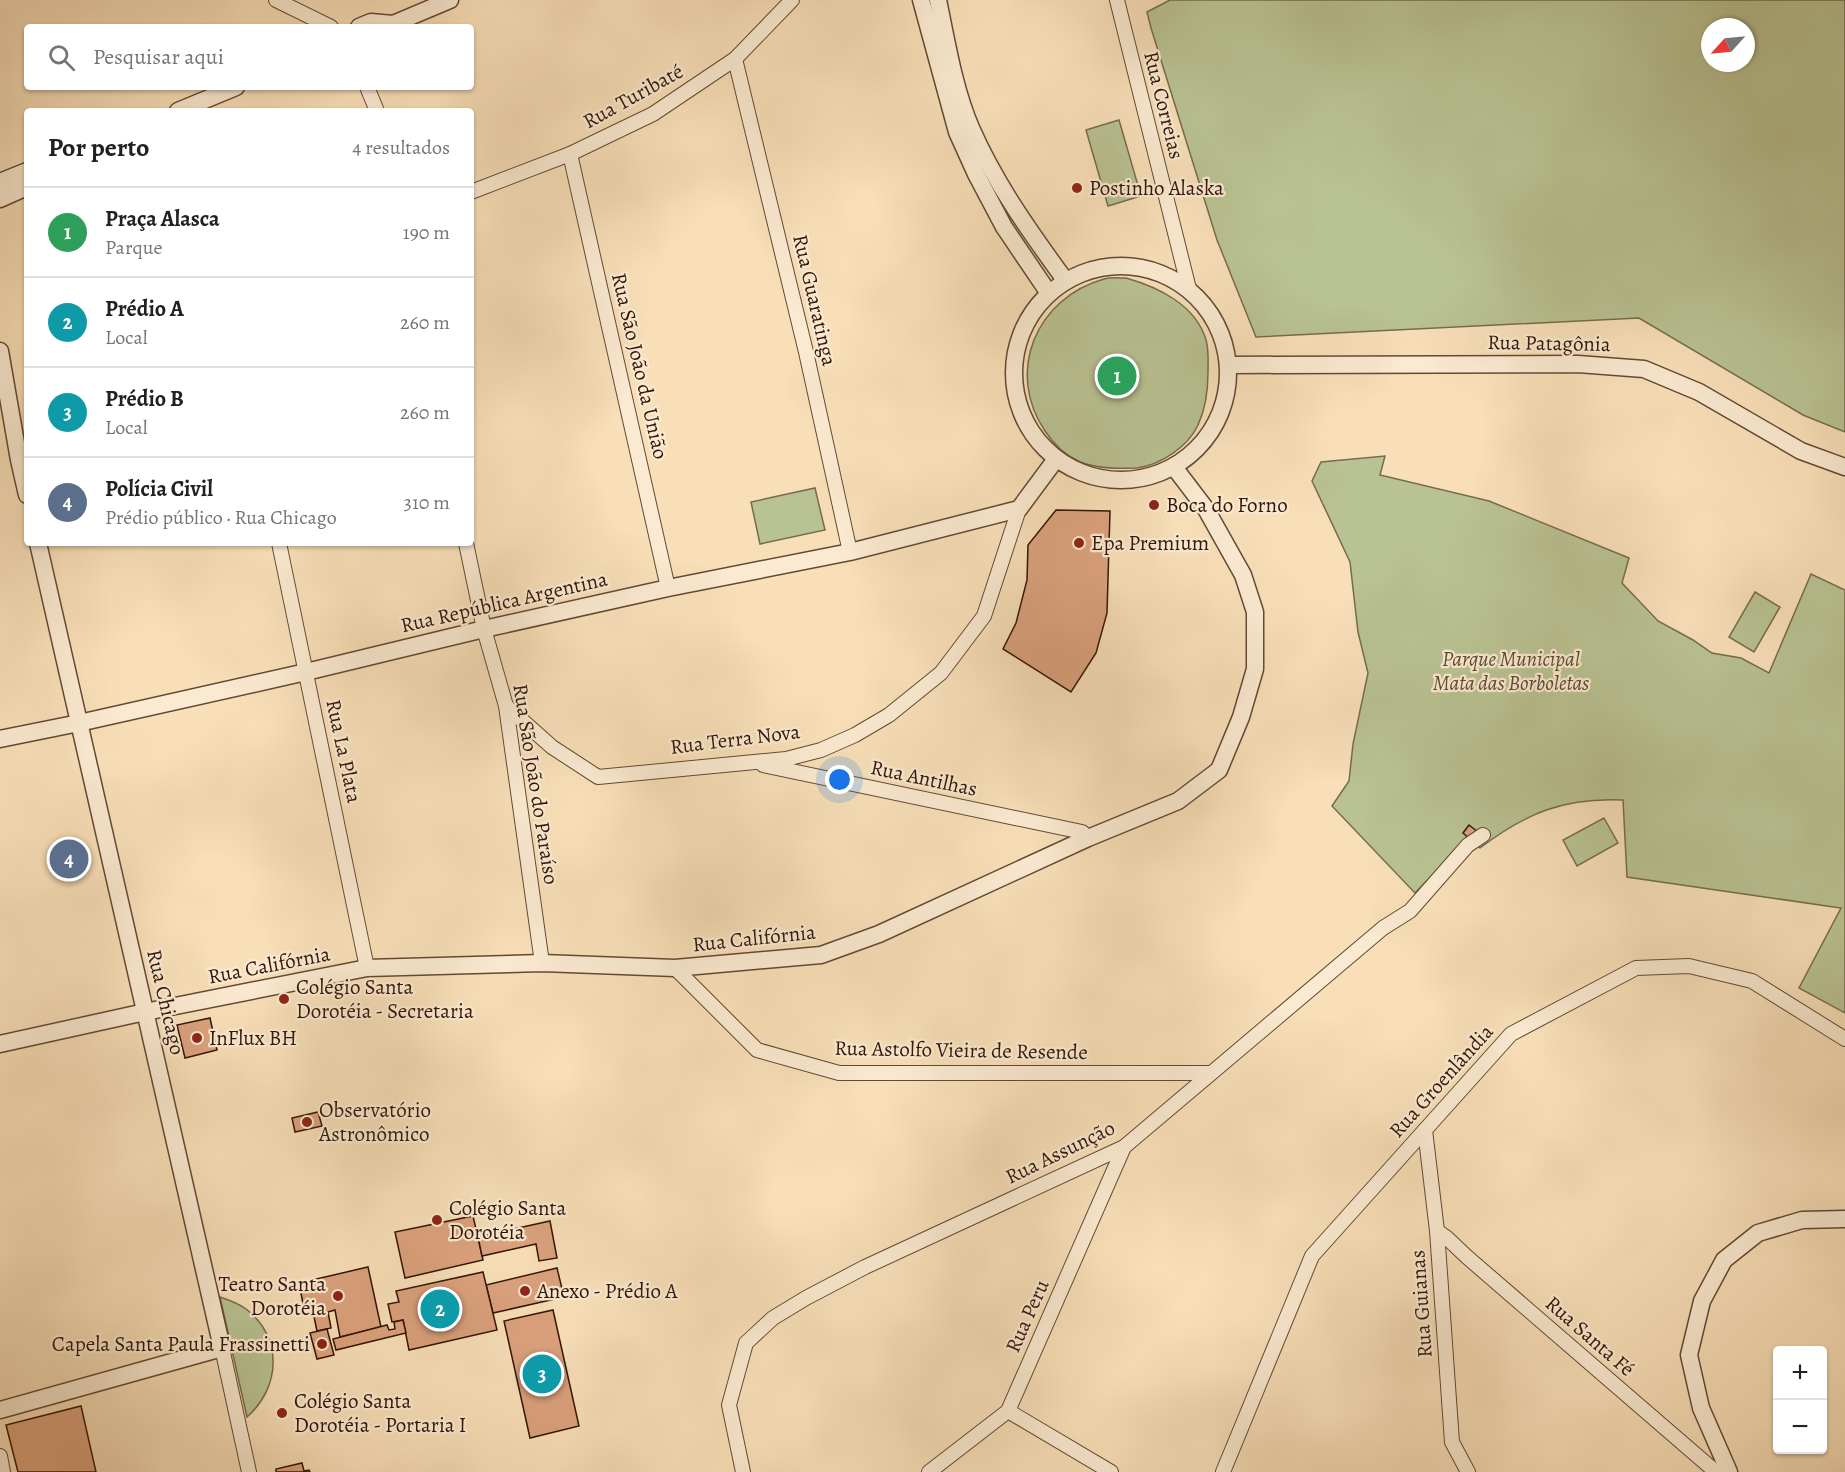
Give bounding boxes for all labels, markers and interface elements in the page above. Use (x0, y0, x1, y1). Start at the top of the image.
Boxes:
north arrow (1701, 18, 1755, 72)
search box (24, 24, 474, 90)
icon: search (45, 41, 78, 74)
text: Pesquisar aqui (93, 42, 224, 72)
street label: Rua Correias (1137, 48, 1191, 162)
street label: Rua Turibaté (578, 57, 688, 135)
text: Por perto (48, 130, 149, 165)
text: 4 resultados (352, 134, 450, 161)
place label: Postinho Alaska (1089, 174, 1224, 202)
marker: Postinho Alaska (1070, 181, 1084, 195)
text: Praça Alasca (105, 204, 220, 234)
text: 1 (64, 219, 71, 246)
text: 190 m (403, 219, 450, 246)
street label: Rua Guaratinga (786, 231, 844, 369)
text: Parque (105, 234, 163, 261)
street label: Rua São João da União (605, 270, 675, 462)
text: Prédio A (105, 294, 184, 324)
text: 2 (63, 309, 72, 336)
text: 260 m (400, 309, 450, 336)
text: Local (105, 324, 148, 351)
street label: Rua Patagônia (1487, 328, 1611, 358)
pin: 1 (1098, 354, 1136, 398)
text: Prédio B (105, 384, 184, 414)
text: 3 (63, 399, 72, 426)
text: 260 m (400, 399, 450, 426)
text: Local (105, 414, 148, 441)
text: Polícia Civil (105, 474, 213, 504)
text: 4 (63, 489, 72, 516)
text: 310 m (404, 489, 450, 516)
place label: Boca do Forno (1166, 491, 1288, 519)
marker: Boca do Forno (1147, 498, 1161, 512)
text: Prédio público · Rua Chicago (105, 504, 337, 531)
place label: Epa Premium (1091, 529, 1209, 557)
marker: Epa Premium (1072, 536, 1086, 550)
street label: Rua República Argentina (398, 565, 610, 639)
park label: Parque Municipal Mata das Borboletas (1433, 645, 1589, 697)
street label: Rua São João do Paraíso (506, 682, 566, 886)
street label: Rua La Plata (319, 697, 369, 806)
street label: Rua Terra Nova (669, 717, 802, 761)
street label: Rua Antilhas (868, 753, 980, 803)
your location (825, 765, 854, 794)
pin: 4 (50, 836, 88, 882)
street label: Rua Califórnia (691, 918, 817, 958)
street label: Rua Califórnia (206, 939, 333, 991)
street label: Rua Chicago (140, 947, 192, 1057)
place label: Colégio Santa Dorotéia - Secretaria (296, 973, 474, 1025)
marker: Colégio Santa Dorotéia - Secretaria (277, 992, 291, 1006)
street label: Rua Groenlândia (1383, 1018, 1500, 1144)
place label: InFlux BH (209, 1024, 297, 1052)
marker: InFlux BH (190, 1031, 204, 1045)
street label: Rua Astolfo Vieira de Resende (834, 1034, 1088, 1066)
place label: Observatório Astronômico (318, 1096, 431, 1148)
street label: Rua Assunção (1001, 1113, 1119, 1191)
marker: Observatório Astronômico (300, 1115, 314, 1129)
place label: Colégio Santa Dorotéia (449, 1194, 566, 1246)
marker: Colégio Santa Dorotéia (430, 1213, 444, 1227)
street label: Rua Guianas (1403, 1249, 1439, 1359)
place label: Teatro Santa Dorotéia (219, 1270, 326, 1322)
street label: Rua Peru (999, 1275, 1056, 1357)
place label: Anexo - Prédio A (536, 1277, 678, 1305)
marker: Anexo - Prédio A (518, 1284, 532, 1298)
pin: 2 (420, 1286, 460, 1332)
marker: Teatro Santa Dorotéia (331, 1289, 345, 1303)
street label: Rua Santa Fé (1539, 1289, 1641, 1383)
place label: Capela Santa Paula Frassinetti (52, 1330, 310, 1358)
marker: Capela Santa Paula Frassinetti (315, 1337, 329, 1351)
map controls (1773, 1346, 1827, 1454)
button: + (1773, 1346, 1827, 1400)
pin: 3 (522, 1352, 562, 1396)
place label: Colégio Santa Dorotéia - Portaria I (294, 1387, 466, 1439)
button: − (1773, 1400, 1827, 1454)
marker: Colégio Santa Dorotéia - Portaria I (275, 1406, 289, 1420)

